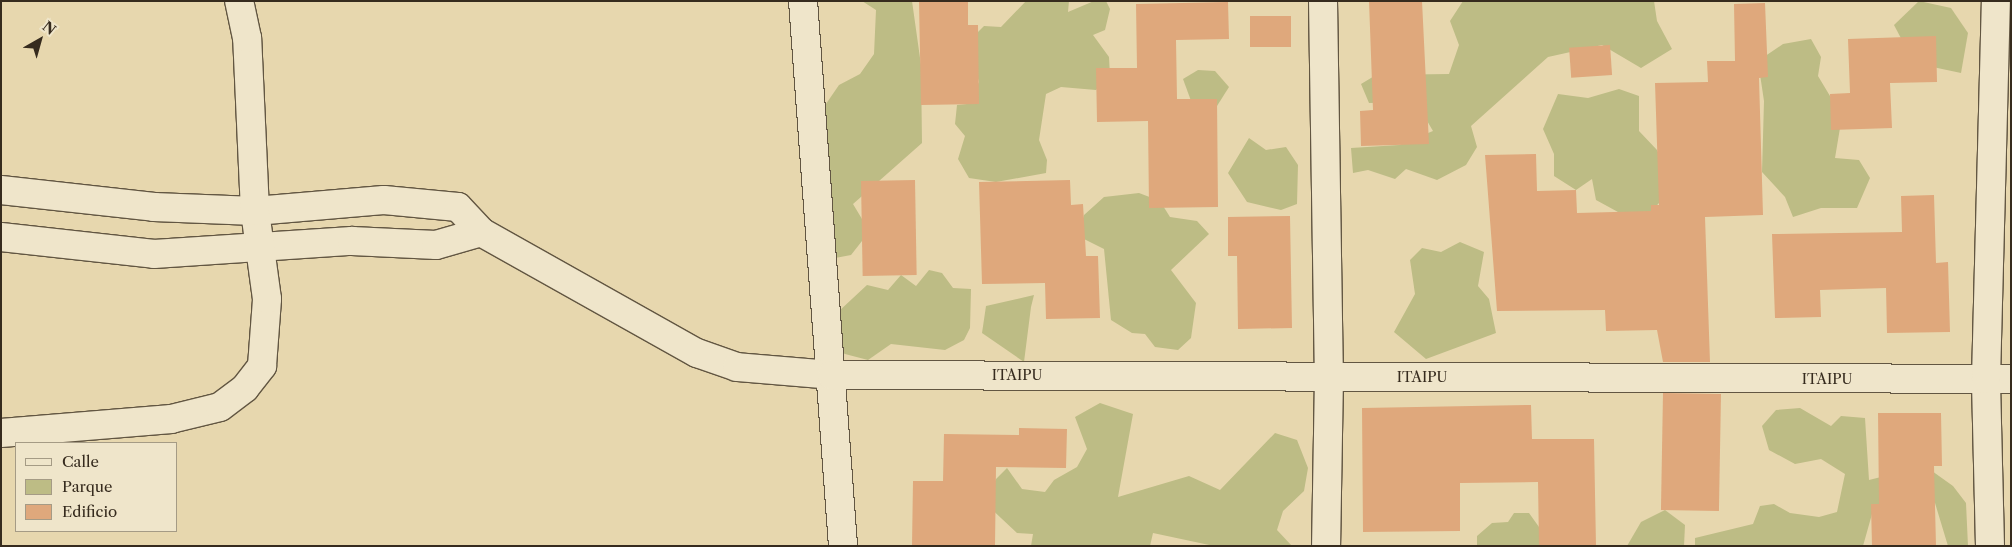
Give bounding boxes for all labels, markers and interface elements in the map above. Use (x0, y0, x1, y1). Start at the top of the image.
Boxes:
north arrow (15, 15, 65, 65)
text: N (39, 17, 60, 39)
street label: ITAIPU (992, 367, 1042, 383)
street label: ITAIPU (1397, 369, 1447, 385)
street label: ITAIPU (1802, 371, 1852, 387)
legend (15, 442, 178, 532)
text: Calle (62, 452, 99, 471)
text: Parque (62, 477, 112, 496)
text: Edificio (62, 502, 117, 521)

